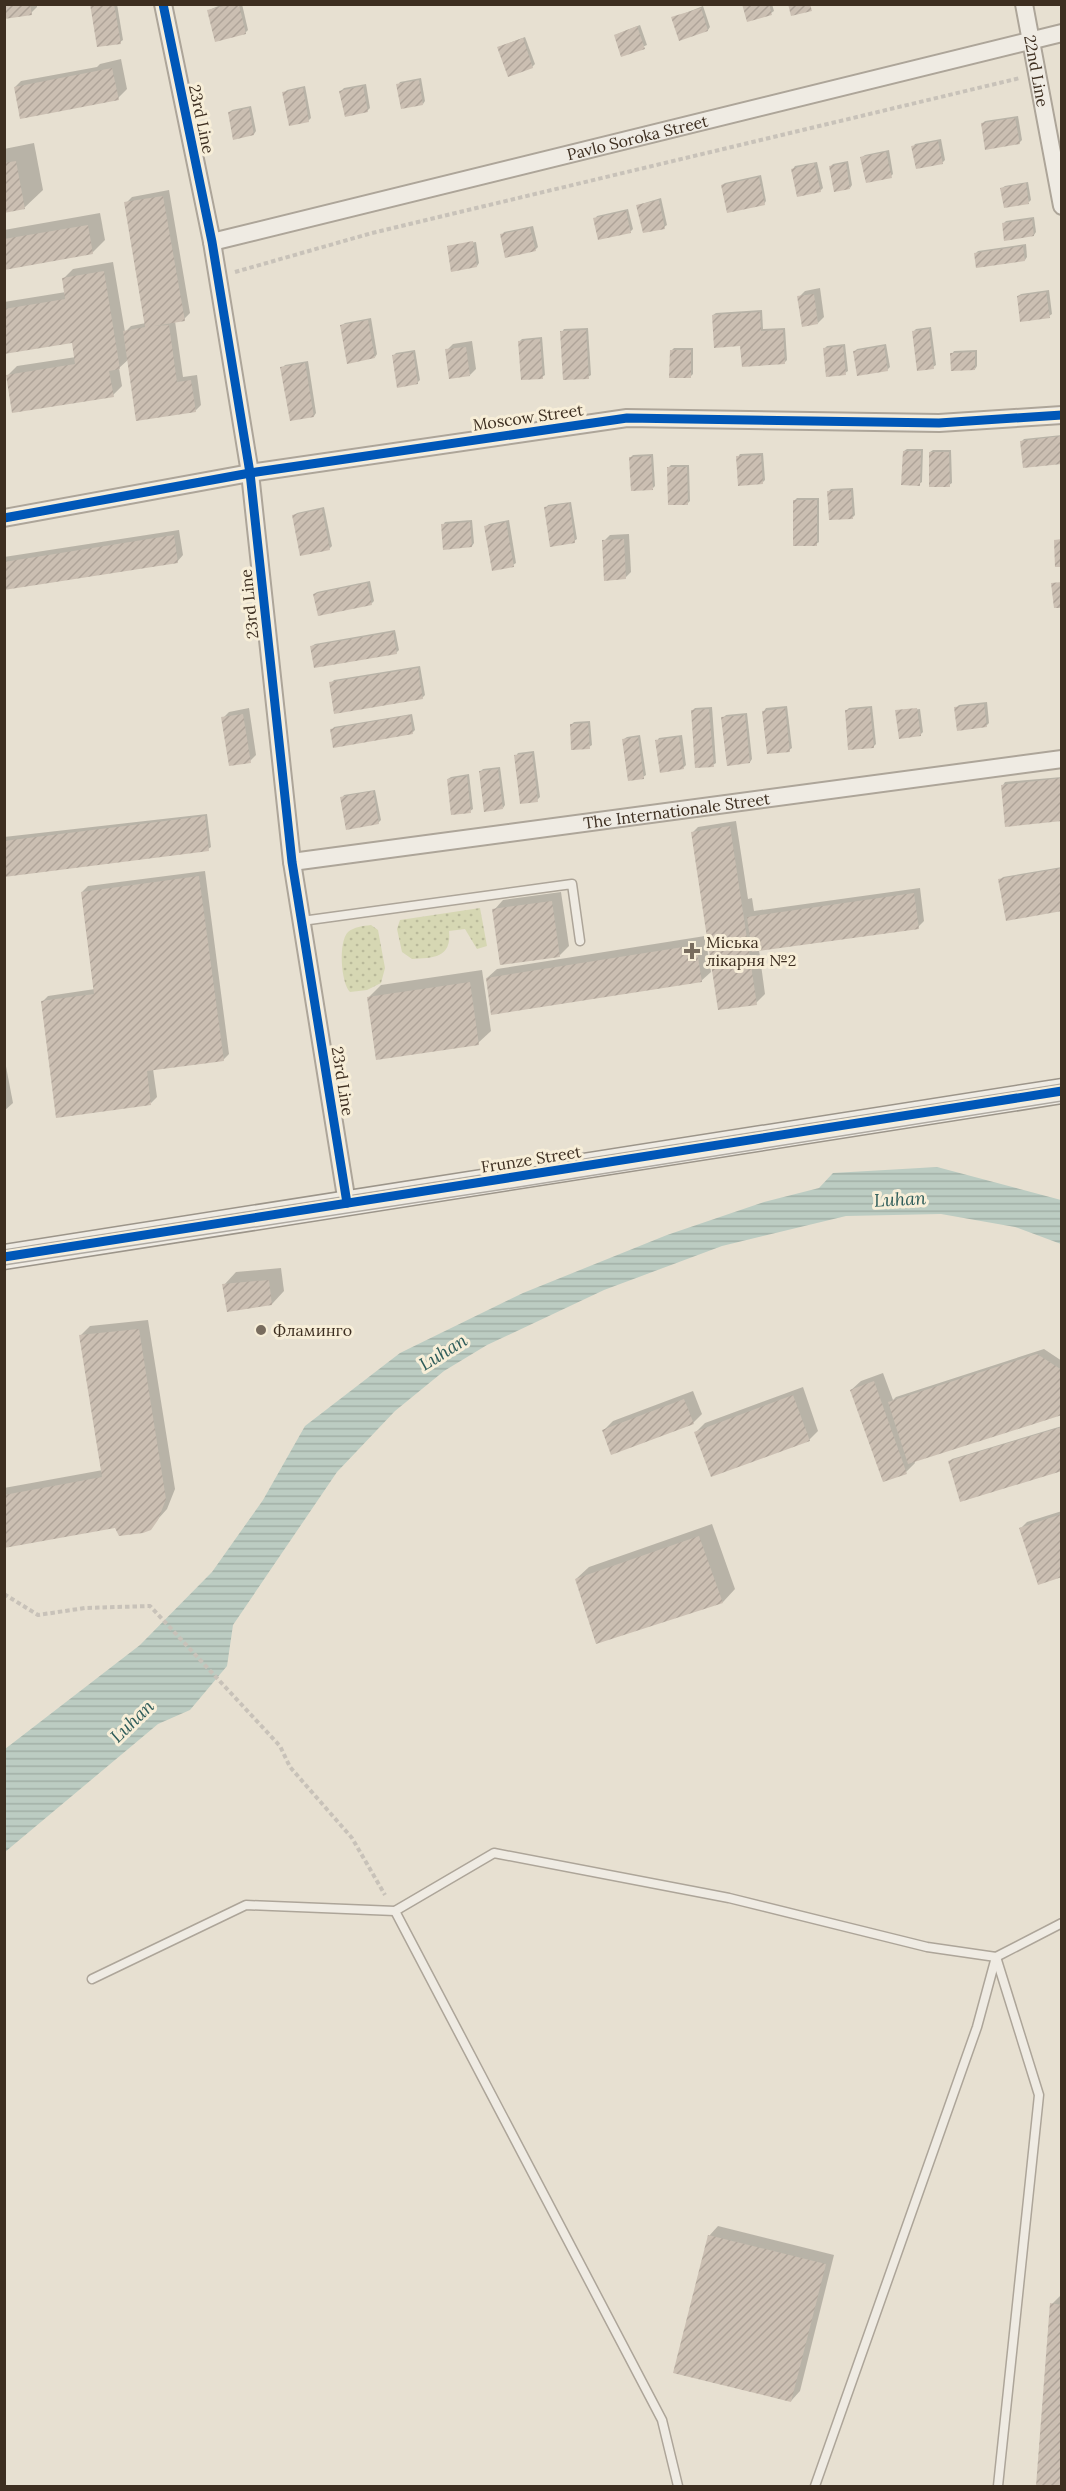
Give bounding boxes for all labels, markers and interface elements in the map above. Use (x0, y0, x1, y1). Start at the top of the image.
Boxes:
street label: 22nd Line (1020, 33, 1053, 109)
street label: 23rd Line (185, 83, 219, 156)
street label: Pavlo Soroka Street (565, 110, 711, 164)
street label: Moscow Street (471, 399, 585, 435)
street label: 23rd Line (235, 568, 263, 640)
street label: The Internationale Street (582, 788, 772, 833)
place label: Міська лікарня №2 (706, 932, 796, 970)
marker: Міська лікарня №2 (683, 942, 701, 960)
street label: 23rd Line (328, 1045, 358, 1117)
street label: Frunze Street (480, 1141, 583, 1177)
water label: Luhan (873, 1186, 927, 1212)
place label: Фламинго (273, 1320, 352, 1340)
marker: Фламинго (254, 1323, 268, 1337)
water label: Luhan (415, 1328, 471, 1376)
water label: Luhan (105, 1695, 159, 1747)

